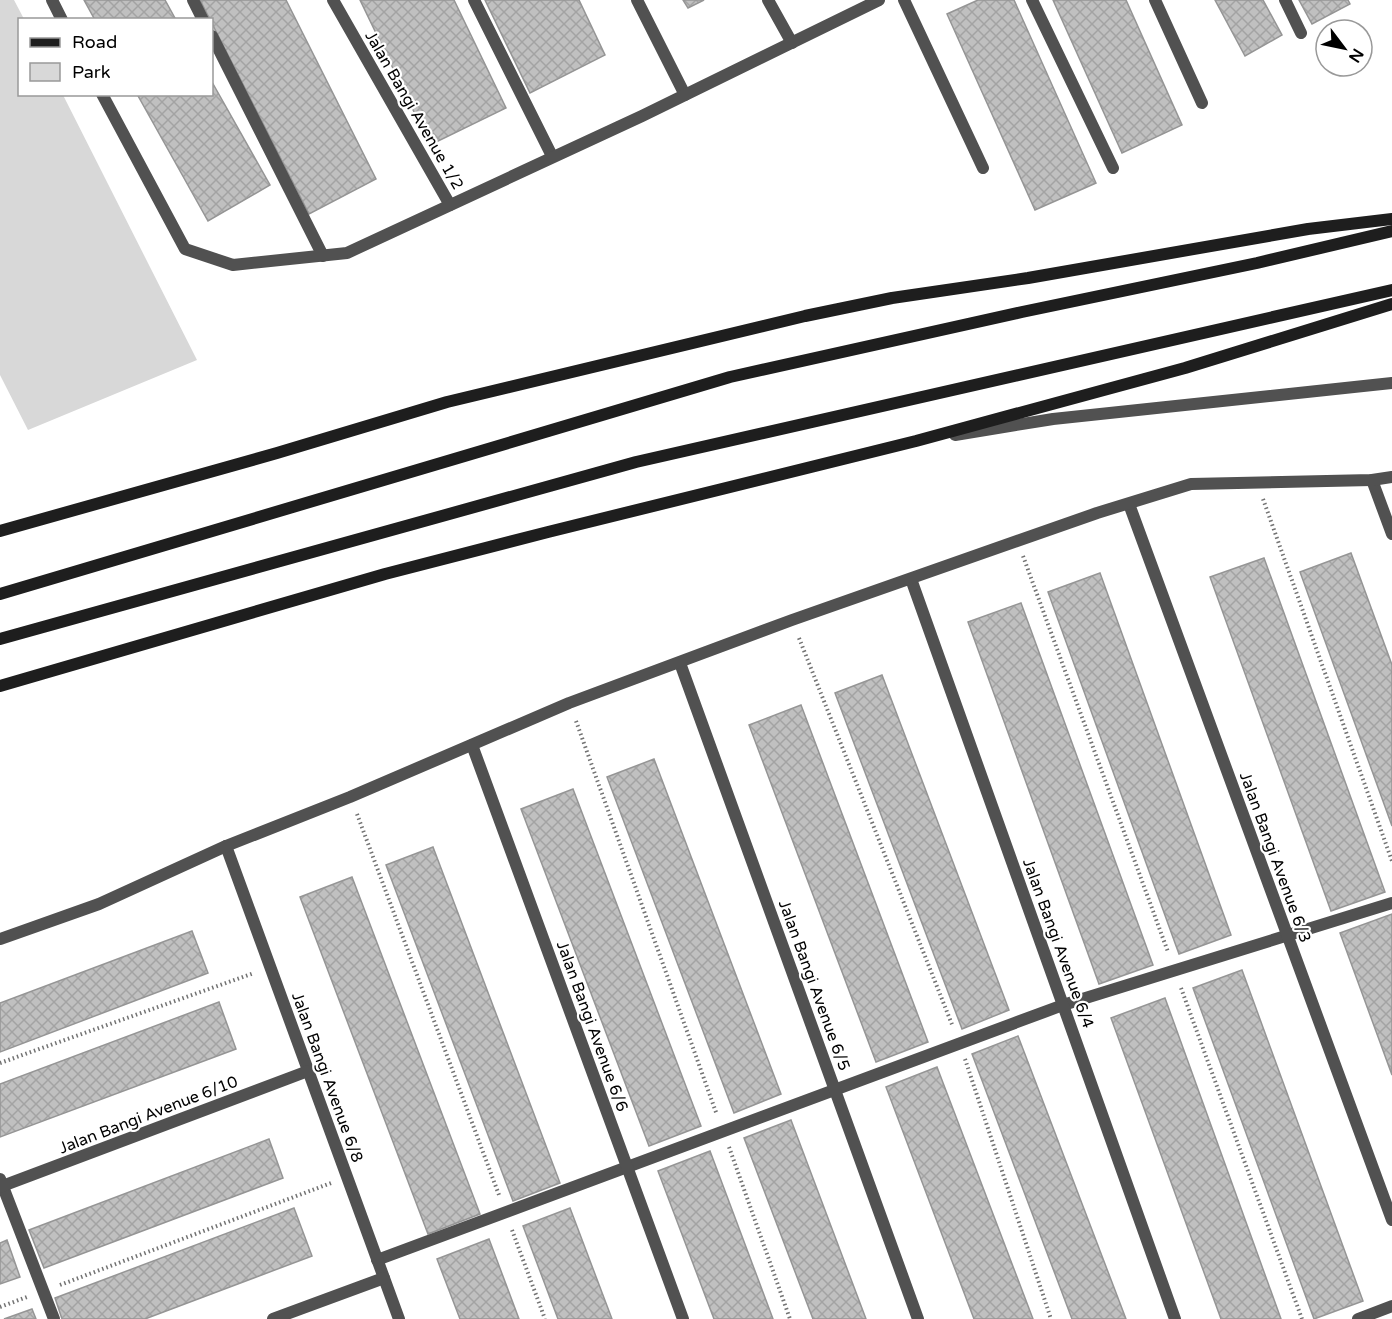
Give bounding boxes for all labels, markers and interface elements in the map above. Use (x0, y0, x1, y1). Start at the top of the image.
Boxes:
legend (18, 18, 213, 96)
north arrow (1314, 18, 1374, 78)
street label: Jalan Bangi Avenue 1/2 (360, 28, 468, 193)
text: Road (72, 31, 117, 53)
text: N (1344, 45, 1368, 66)
text: Park (72, 61, 111, 83)
street label: Jalan Bangi Avenue 6/3 (1235, 769, 1315, 945)
street label: Jalan Bangi Avenue 6/4 (1018, 856, 1098, 1031)
street label: Jalan Bangi Avenue 6/5 (774, 897, 854, 1073)
street label: Jalan Bangi Avenue 6/6 (552, 938, 632, 1114)
street label: Jalan Bangi Avenue 6/8 (287, 989, 367, 1165)
street label: Jalan Bangi Avenue 6/10 (56, 1072, 241, 1158)

